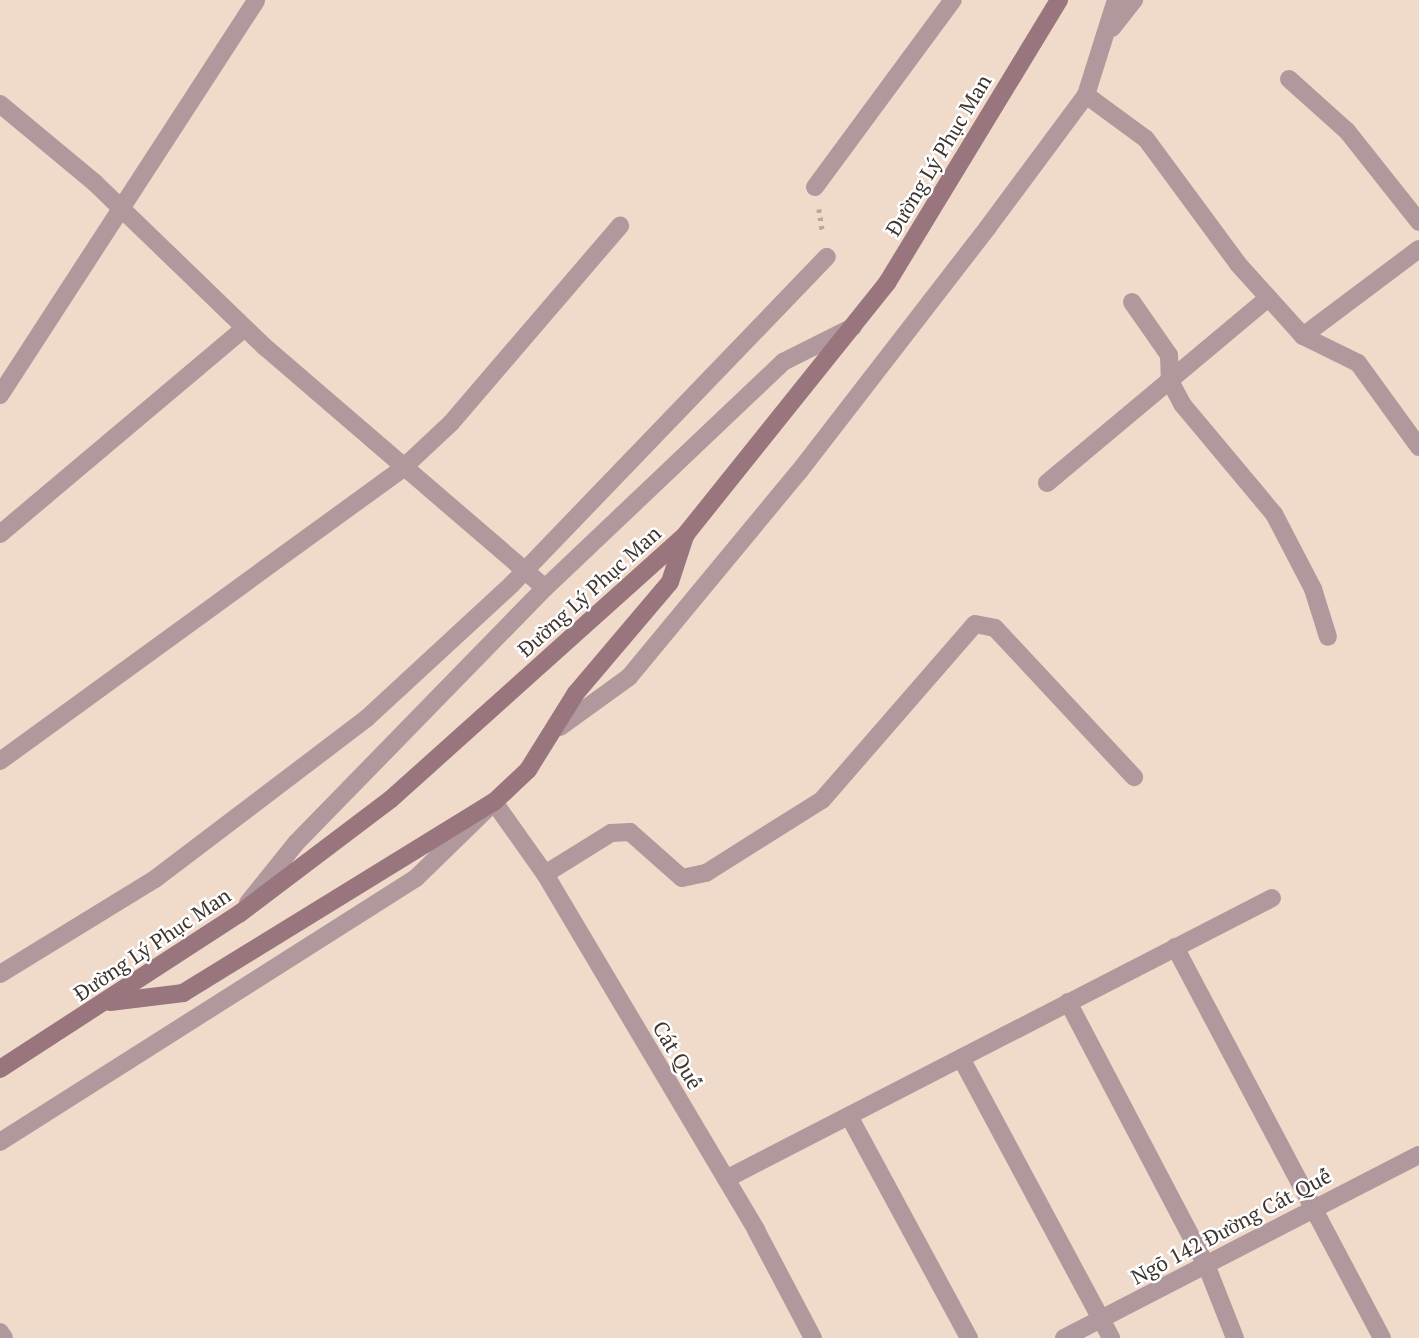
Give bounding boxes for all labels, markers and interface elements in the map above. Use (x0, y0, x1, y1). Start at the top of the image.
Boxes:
street label: Đường Lý Phục Man (880, 70, 996, 240)
street label: Đường Lý Phục Man (512, 520, 666, 662)
street label: Đường Lý Phục Man (69, 882, 235, 1006)
street label: Cát Quế (648, 1016, 708, 1094)
street label: Ngõ 142 Đường Cát Quế (1127, 1163, 1335, 1289)

